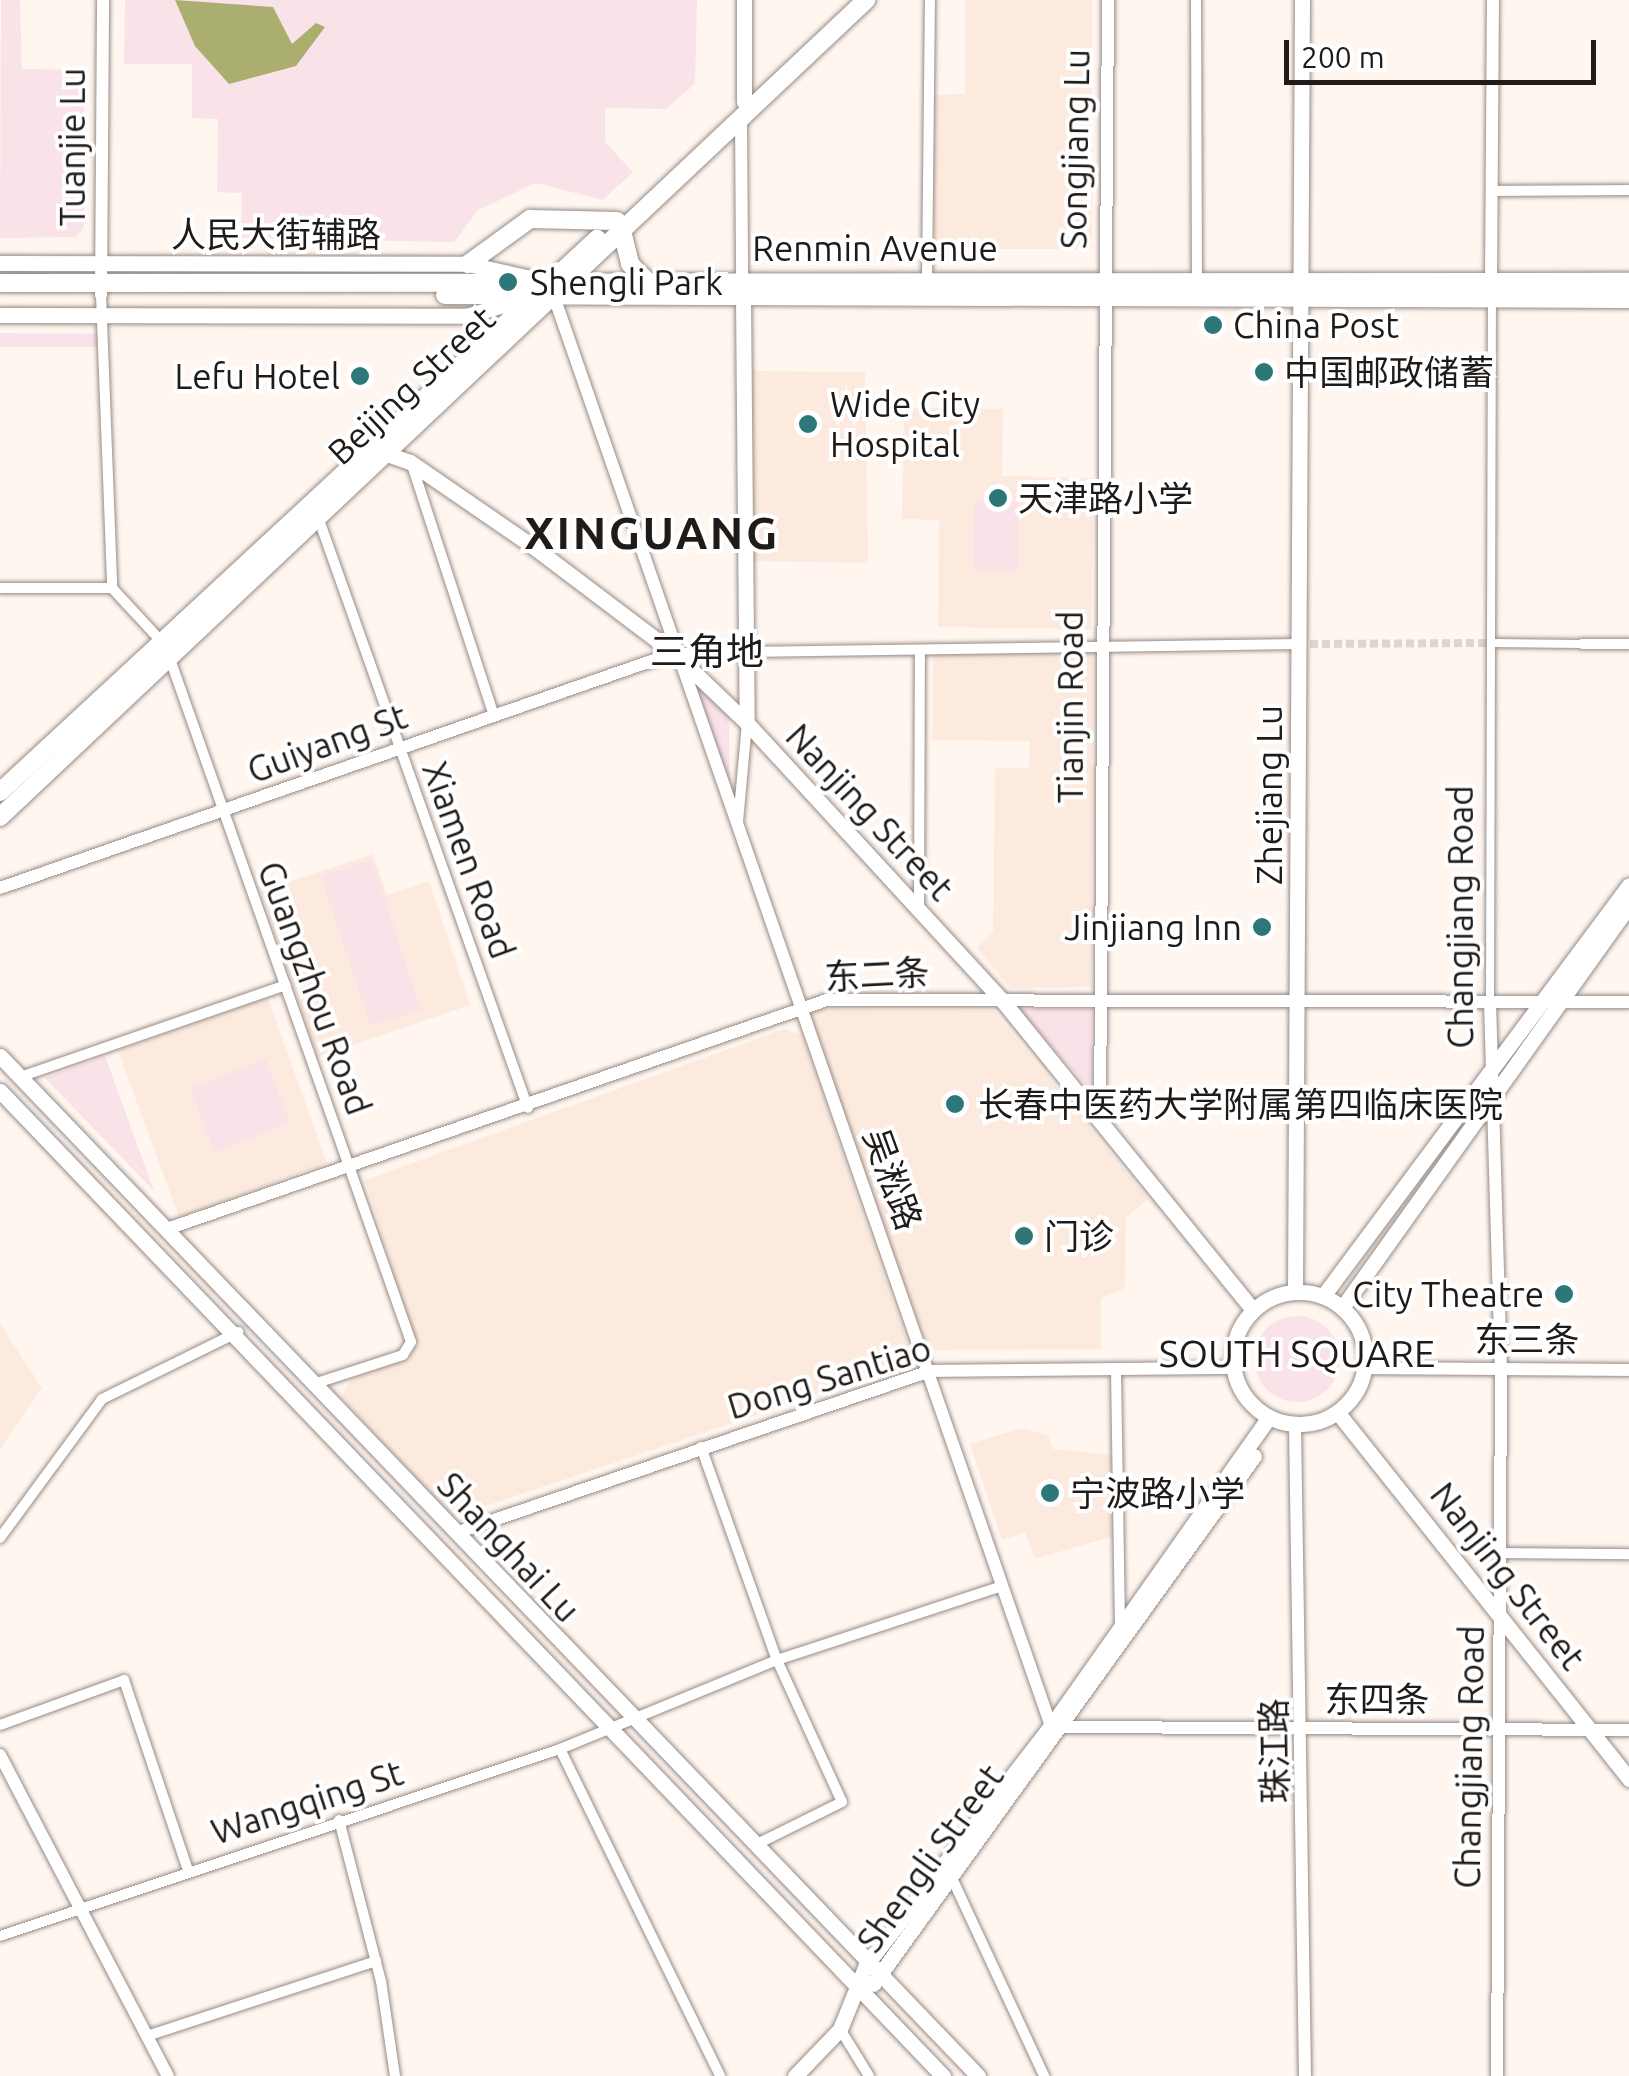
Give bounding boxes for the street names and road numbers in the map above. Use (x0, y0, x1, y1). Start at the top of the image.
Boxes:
street label: Songjiang Lu (1052, 49, 1098, 249)
street label: Tuanjie Lu (51, 68, 93, 226)
street label: 人民大街辅路 (171, 213, 381, 255)
street label: Renmin Avenue (752, 227, 998, 269)
street label: Beijing Street (319, 297, 503, 473)
street label: Tianjin Road (1049, 611, 1091, 803)
street label: Guiyang St (242, 695, 412, 791)
street label: Zhejiang Lu (1248, 705, 1290, 885)
street label: Nanjing Street (778, 715, 962, 909)
street label: Xiamen Road (414, 756, 524, 964)
street label: Changjiang Road (1439, 785, 1481, 1049)
street label: Guangzhou Road (250, 856, 380, 1120)
street label: 东二条 (823, 950, 931, 998)
street label: 吴淞路 (855, 1122, 931, 1236)
street label: 东三条 (1475, 1318, 1579, 1360)
street label: Dong Santiao (722, 1326, 936, 1428)
street label: Shanghai Lu (429, 1464, 589, 1630)
street label: Nanjing Street (1422, 1474, 1594, 1678)
street label: Changjiang Road (1446, 1625, 1492, 1889)
street label: 东四条 (1325, 1678, 1429, 1720)
street label: 珠江路 (1252, 1698, 1296, 1804)
street label: Wangqing St (206, 1751, 408, 1853)
street label: Shengli Street (848, 1756, 1012, 1960)

